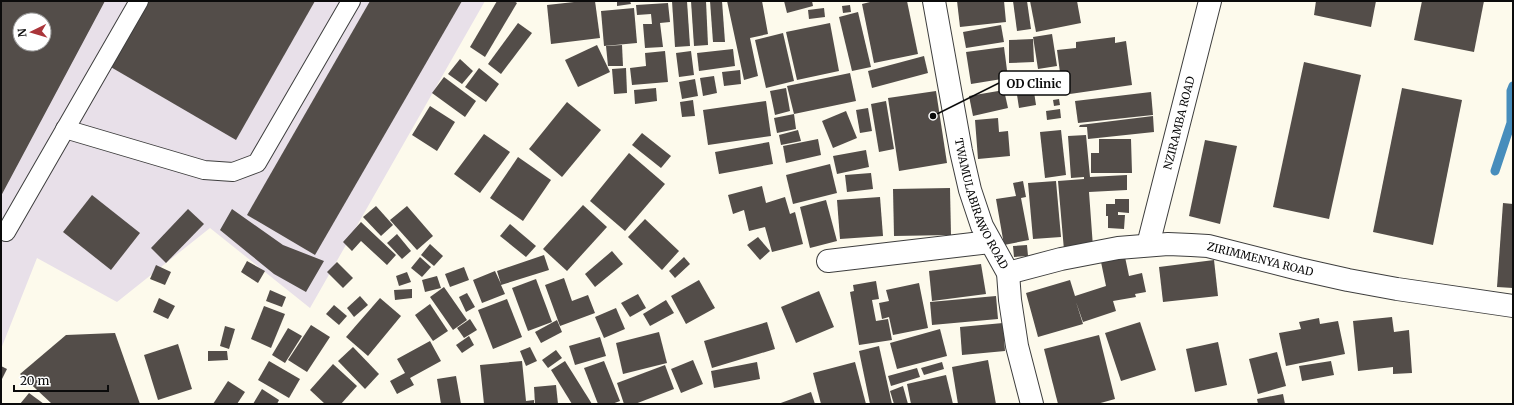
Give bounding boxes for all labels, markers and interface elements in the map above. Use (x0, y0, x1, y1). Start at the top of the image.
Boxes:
north arrow (12, 12, 52, 52)
text: N (15, 28, 29, 38)
callout: OD Clinic (999, 71, 1070, 95)
street label: NZIRAMBA ROAD (1160, 75, 1198, 171)
text: OD Clinic (1007, 76, 1061, 91)
street label: TWAMULABIRAWO ROAD (952, 137, 1011, 271)
street label: ZIRIMMENYA ROAD (1206, 239, 1315, 279)
scale bar (14, 367, 108, 393)
text: 20 m (20, 373, 49, 388)

